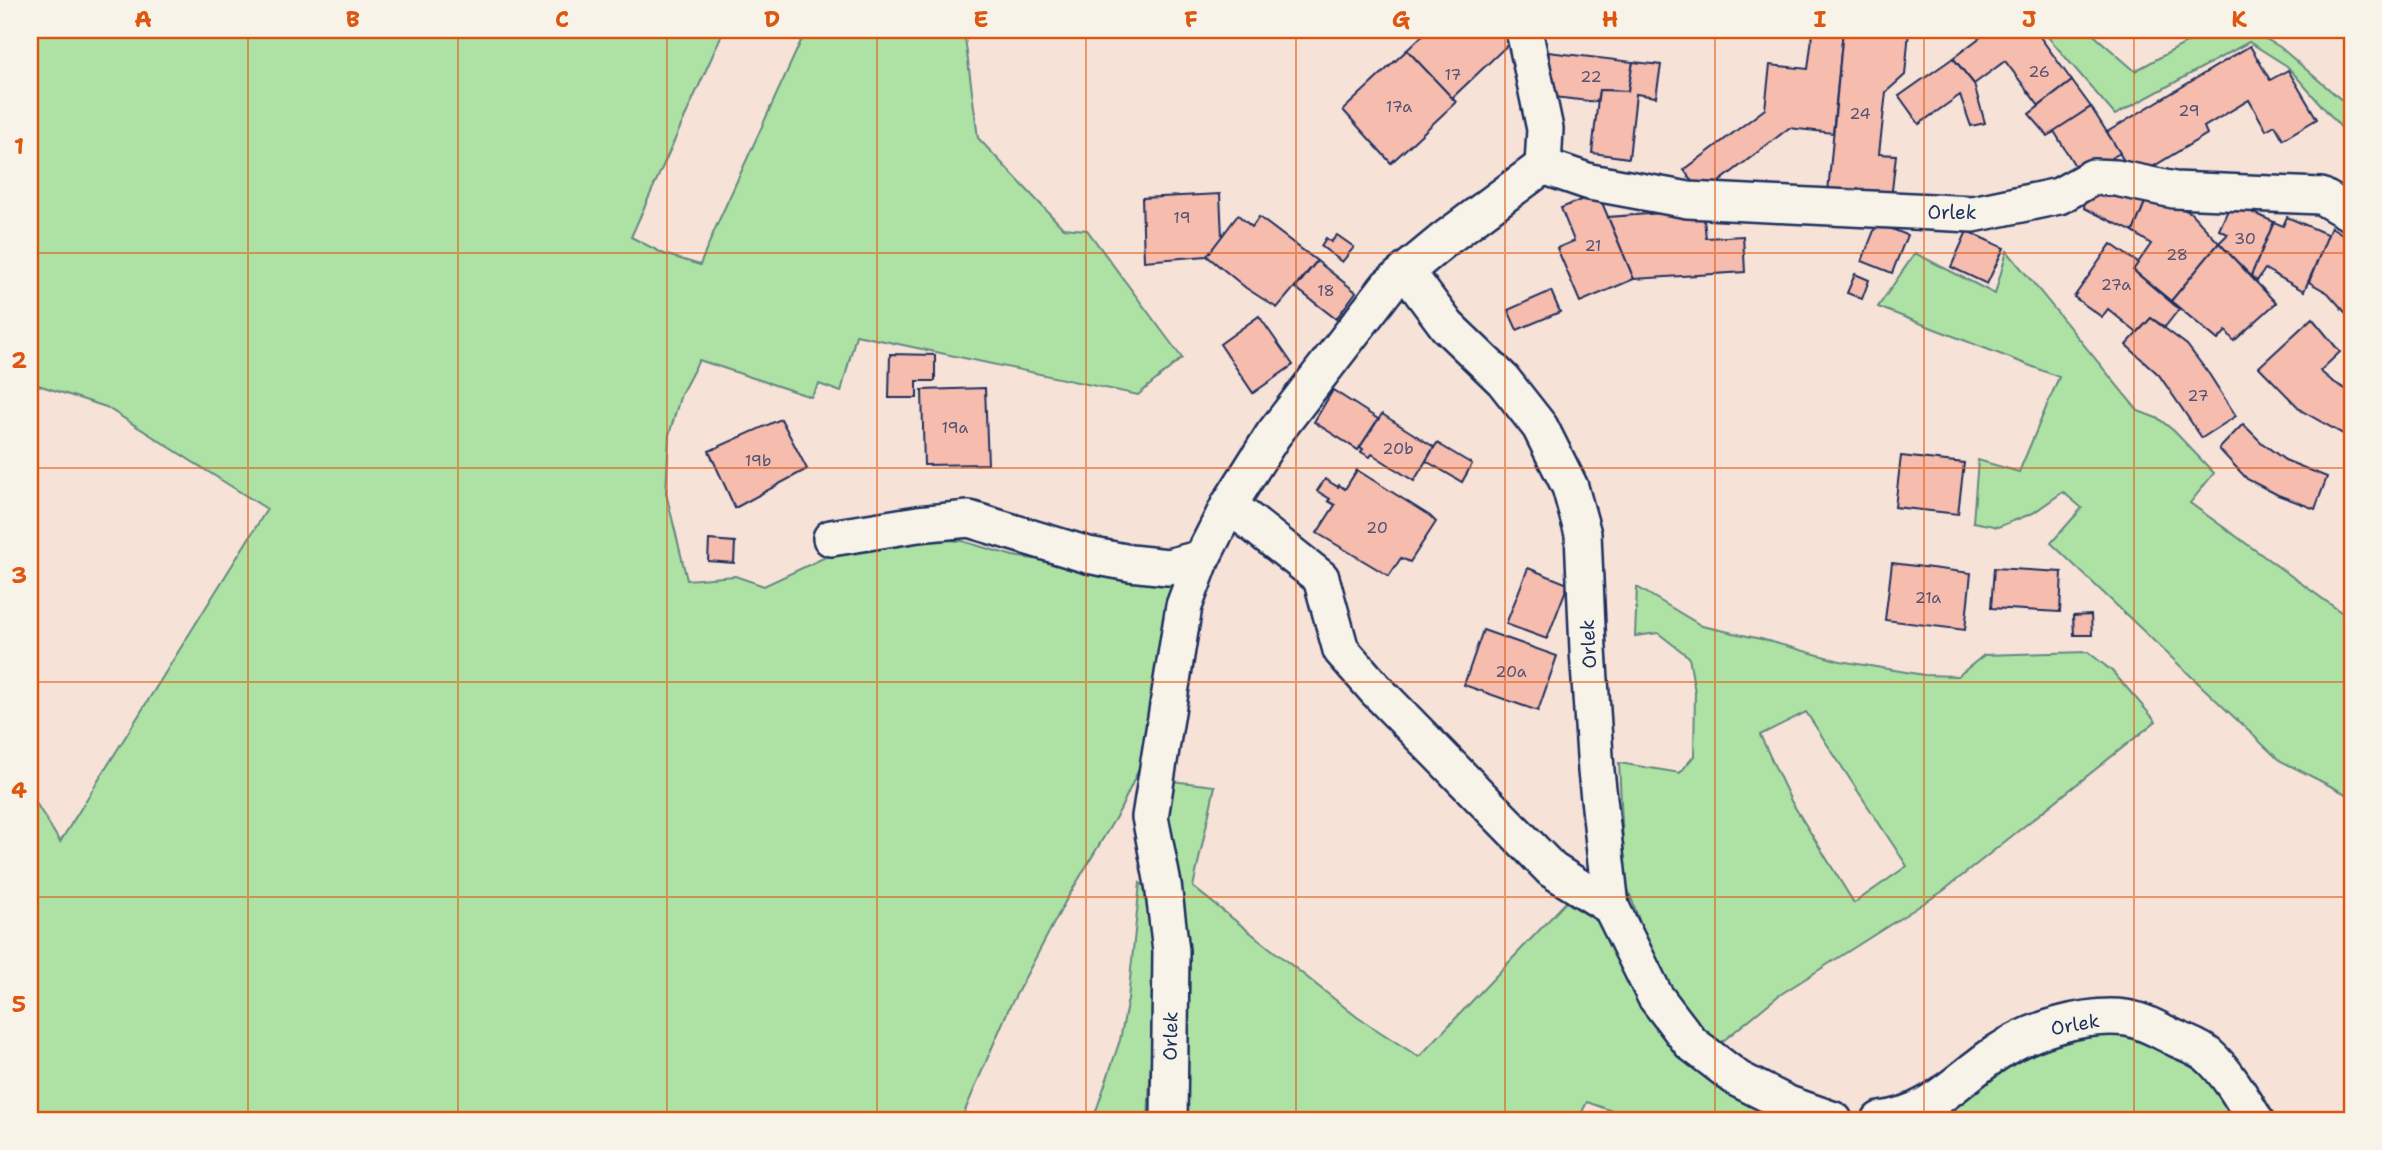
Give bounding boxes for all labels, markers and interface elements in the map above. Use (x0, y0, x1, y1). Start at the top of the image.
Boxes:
text: A (134, 4, 152, 34)
text: B (346, 4, 360, 34)
text: C (555, 4, 569, 34)
text: D (764, 4, 780, 34)
text: E (973, 4, 989, 34)
text: F (1184, 4, 1198, 34)
text: G (1392, 4, 1411, 34)
text: H (1602, 4, 1618, 34)
text: I (1814, 4, 1827, 34)
text: J (2022, 4, 2036, 34)
text: K (2231, 4, 2247, 34)
house number: 26 (2028, 61, 2050, 82)
house number: 17 (1444, 64, 1462, 85)
house number: 22 (1580, 66, 1602, 87)
house number: 17a (1386, 96, 1412, 117)
house number: 29 (2178, 100, 2200, 121)
house number: 24 (1849, 103, 1871, 124)
text: 1 (14, 131, 24, 161)
street label: Orlek (1927, 200, 1977, 225)
house number: 19 (1173, 207, 1191, 228)
house number: 30 (2234, 228, 2256, 249)
house number: 21 (1584, 235, 1602, 256)
house number: 28 (2166, 244, 2188, 265)
house number: 27a (2101, 274, 2131, 295)
house number: 18 (1317, 280, 1335, 301)
text: 2 (11, 345, 27, 375)
house number: 27 (2187, 385, 2209, 406)
house number: 19a (942, 417, 968, 438)
house number: 20b (1382, 438, 1414, 459)
house number: 19b (745, 450, 771, 471)
house number: 20 (1366, 517, 1388, 538)
text: 3 (11, 560, 27, 590)
house number: 21a (1915, 587, 1941, 608)
street label: Orlek (1575, 619, 1602, 669)
house number: 20a (1495, 661, 1527, 682)
text: 4 (11, 775, 27, 805)
text: 5 (12, 989, 26, 1019)
street label: Orlek (2049, 1008, 2102, 1041)
street label: Orlek (1158, 1011, 1183, 1061)

